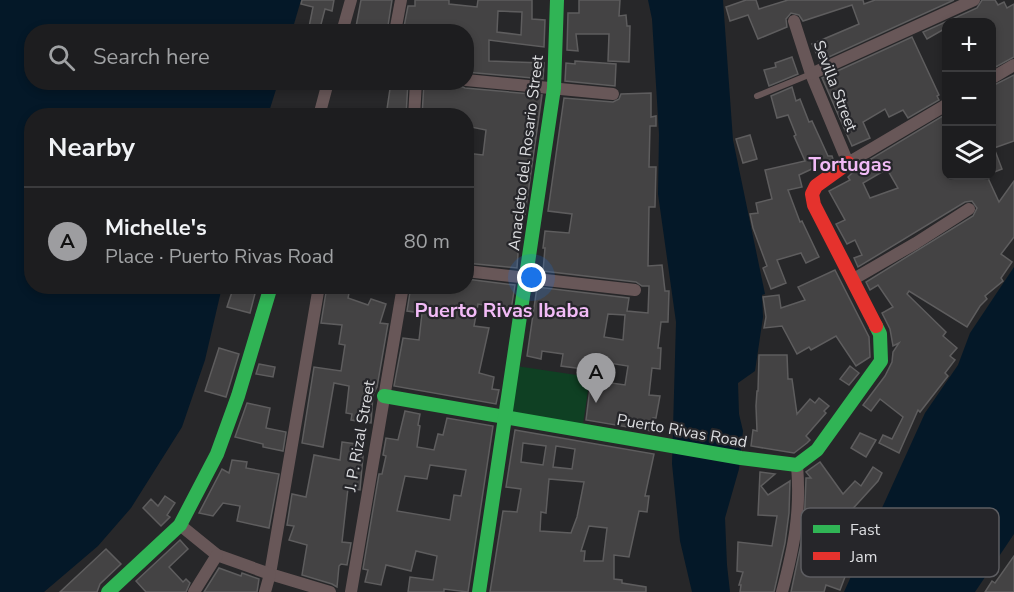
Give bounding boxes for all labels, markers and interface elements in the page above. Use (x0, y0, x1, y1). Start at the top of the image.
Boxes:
map controls (942, 18, 996, 180)
button: + (942, 18, 996, 72)
search box (24, 24, 474, 90)
street label: Sevilla Street (808, 37, 863, 135)
icon: search (45, 41, 78, 74)
text: Search here (93, 42, 210, 72)
street label: Anacleto del Rosario Street (503, 54, 549, 252)
button: − (942, 72, 996, 126)
button: layers (942, 126, 996, 180)
text: Nearby (48, 130, 135, 165)
district label: Tortugas (809, 151, 892, 178)
text: Michelle's (105, 213, 207, 243)
text: A (60, 228, 75, 255)
text: 80 m (404, 228, 450, 255)
text: Place · Puerto Rivas Road (105, 243, 334, 270)
your location (517, 263, 546, 292)
district label: Puerto Rivas Ibaba (415, 297, 589, 324)
pin: A (576, 354, 616, 403)
street label: J. P. Rizal Street (339, 378, 381, 494)
street label: Puerto Rivas Road (615, 409, 749, 453)
legend (801, 508, 999, 577)
text: Fast (850, 519, 881, 541)
text: Jam (849, 546, 877, 568)

